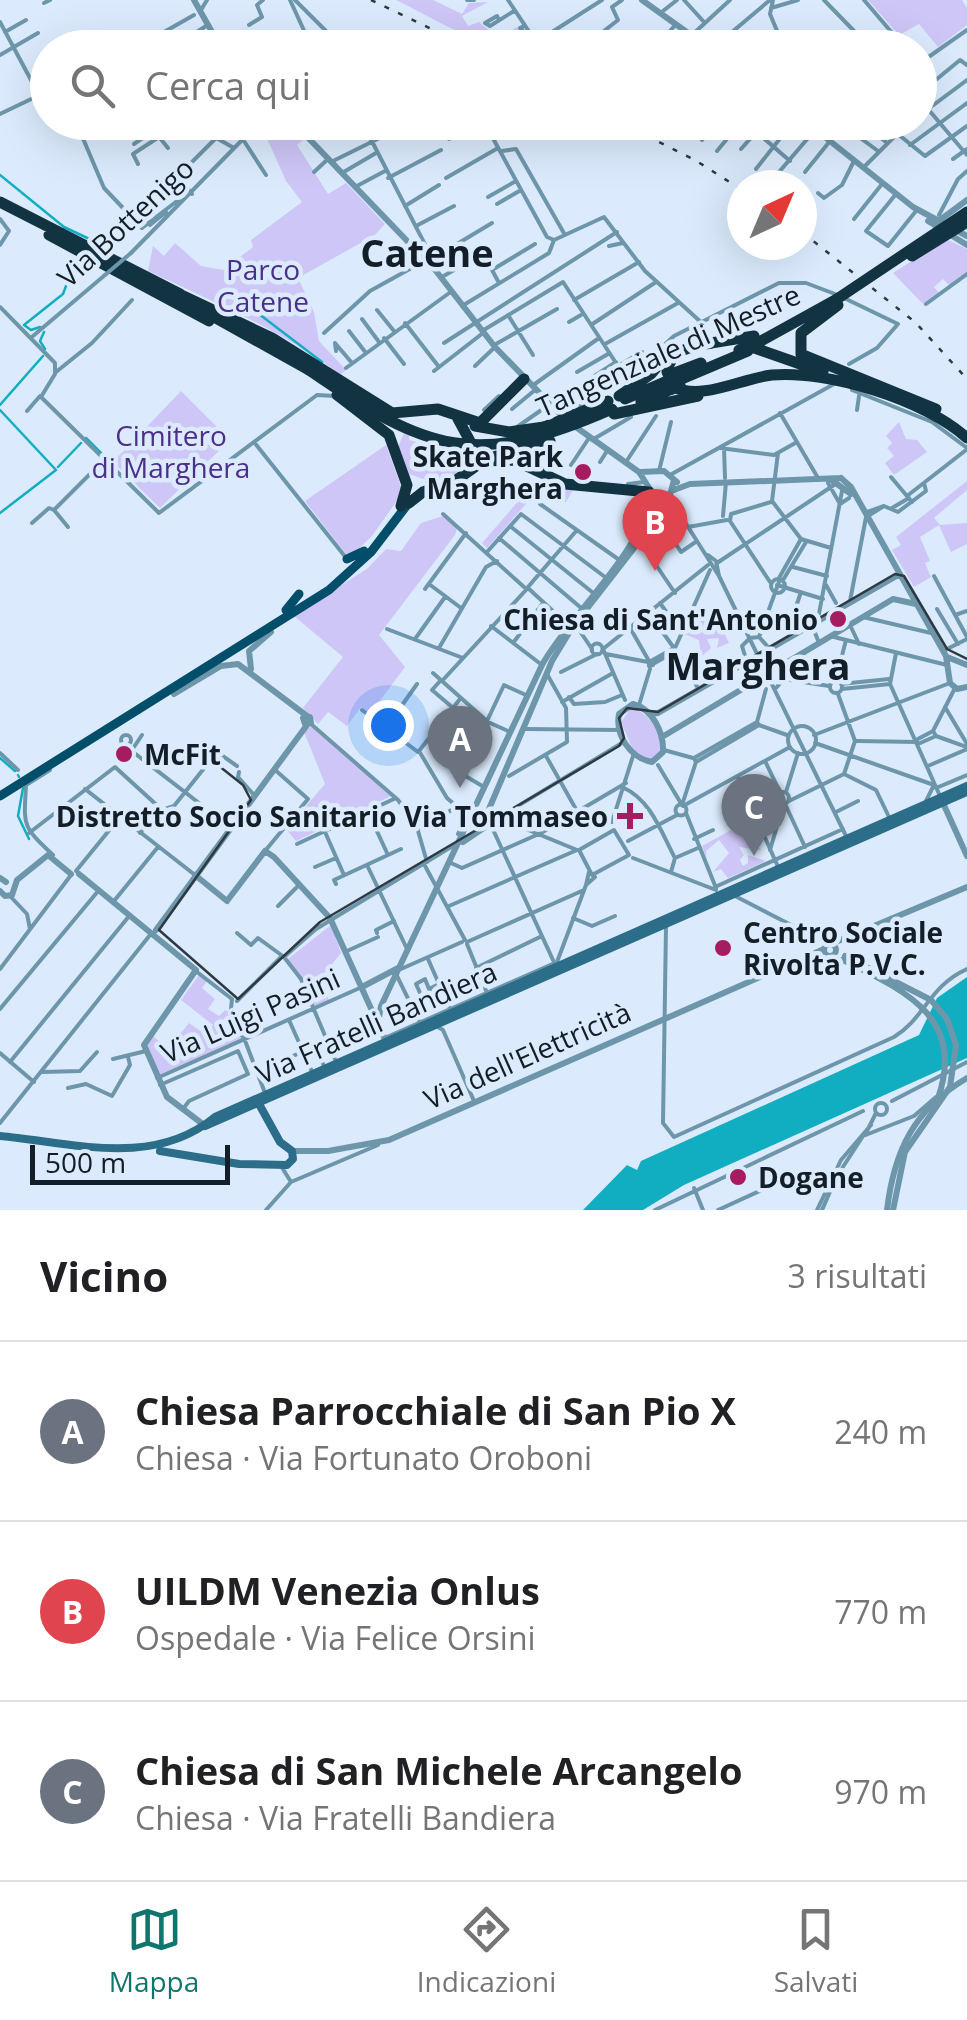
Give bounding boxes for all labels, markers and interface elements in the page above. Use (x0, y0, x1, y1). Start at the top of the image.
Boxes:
search box (30, 30, 937, 140)
icon: search (65, 58, 120, 113)
text: Cerca qui (145, 59, 311, 111)
street label: Via Bottenigo (49, 149, 201, 295)
north arrow (727, 170, 817, 260)
district label: Catene (360, 226, 494, 278)
park label: Parco Catene (217, 250, 309, 320)
street label: Tangenziale di Mestre (530, 275, 806, 425)
park label: Cimitero di Marghera (92, 416, 250, 486)
place label: Skate Park Marghera (413, 437, 564, 507)
marker: Skate Park Marghera (572, 461, 594, 483)
pin: B (622, 488, 688, 571)
place label: Chiesa di Sant'Antonio (503, 600, 818, 638)
marker: Chiesa di Sant'Antonio (827, 608, 849, 630)
district label: Marghera (665, 639, 851, 691)
your location (363, 700, 414, 751)
pin: A (428, 706, 492, 788)
place label: McFit (144, 735, 221, 773)
marker: McFit (113, 743, 135, 765)
pin: C (722, 774, 786, 856)
place label: Distretto Socio Sanitario Via Tommaseo (56, 797, 608, 835)
marker: Distretto Socio Sanitario Via Tommaseo (617, 803, 643, 829)
place label: Centro Sociale Rivolta P.V.C. (743, 913, 943, 983)
marker: Centro Sociale Rivolta P.V.C. (712, 937, 734, 959)
street label: Via Fratelli Bandiera (250, 952, 502, 1092)
street label: Via Luigi Pasini (155, 959, 345, 1071)
street label: Via dell'Elettricità (418, 992, 636, 1118)
scale bar (30, 1140, 230, 1184)
text: 500 m (45, 1143, 126, 1181)
place label: Dogane (758, 1158, 864, 1196)
marker: Dogane (727, 1166, 749, 1188)
text: Vicino (40, 1247, 168, 1304)
text: 3 risultati (788, 1254, 927, 1297)
text: Chiesa Parrocchiale di San Pio X (135, 1384, 736, 1436)
text: A (61, 1410, 84, 1453)
text: 240 m (834, 1410, 927, 1453)
text: Chiesa · Via Fortunato Oroboni (135, 1436, 592, 1479)
text: UILDM Venezia Onlus (135, 1564, 540, 1616)
text: B (62, 1590, 83, 1633)
text: 770 m (834, 1590, 927, 1633)
text: Ospedale · Via Felice Orsini (135, 1616, 536, 1659)
text: Chiesa di San Michele Arcangelo (135, 1744, 742, 1796)
text: C (62, 1770, 83, 1813)
text: 970 m (834, 1770, 927, 1813)
text: Chiesa · Via Fratelli Bandiera (135, 1796, 556, 1839)
tab: Mappa (109, 1902, 199, 2000)
tab: Indicazioni (417, 1902, 556, 2000)
tab: Salvati (774, 1902, 858, 2000)

